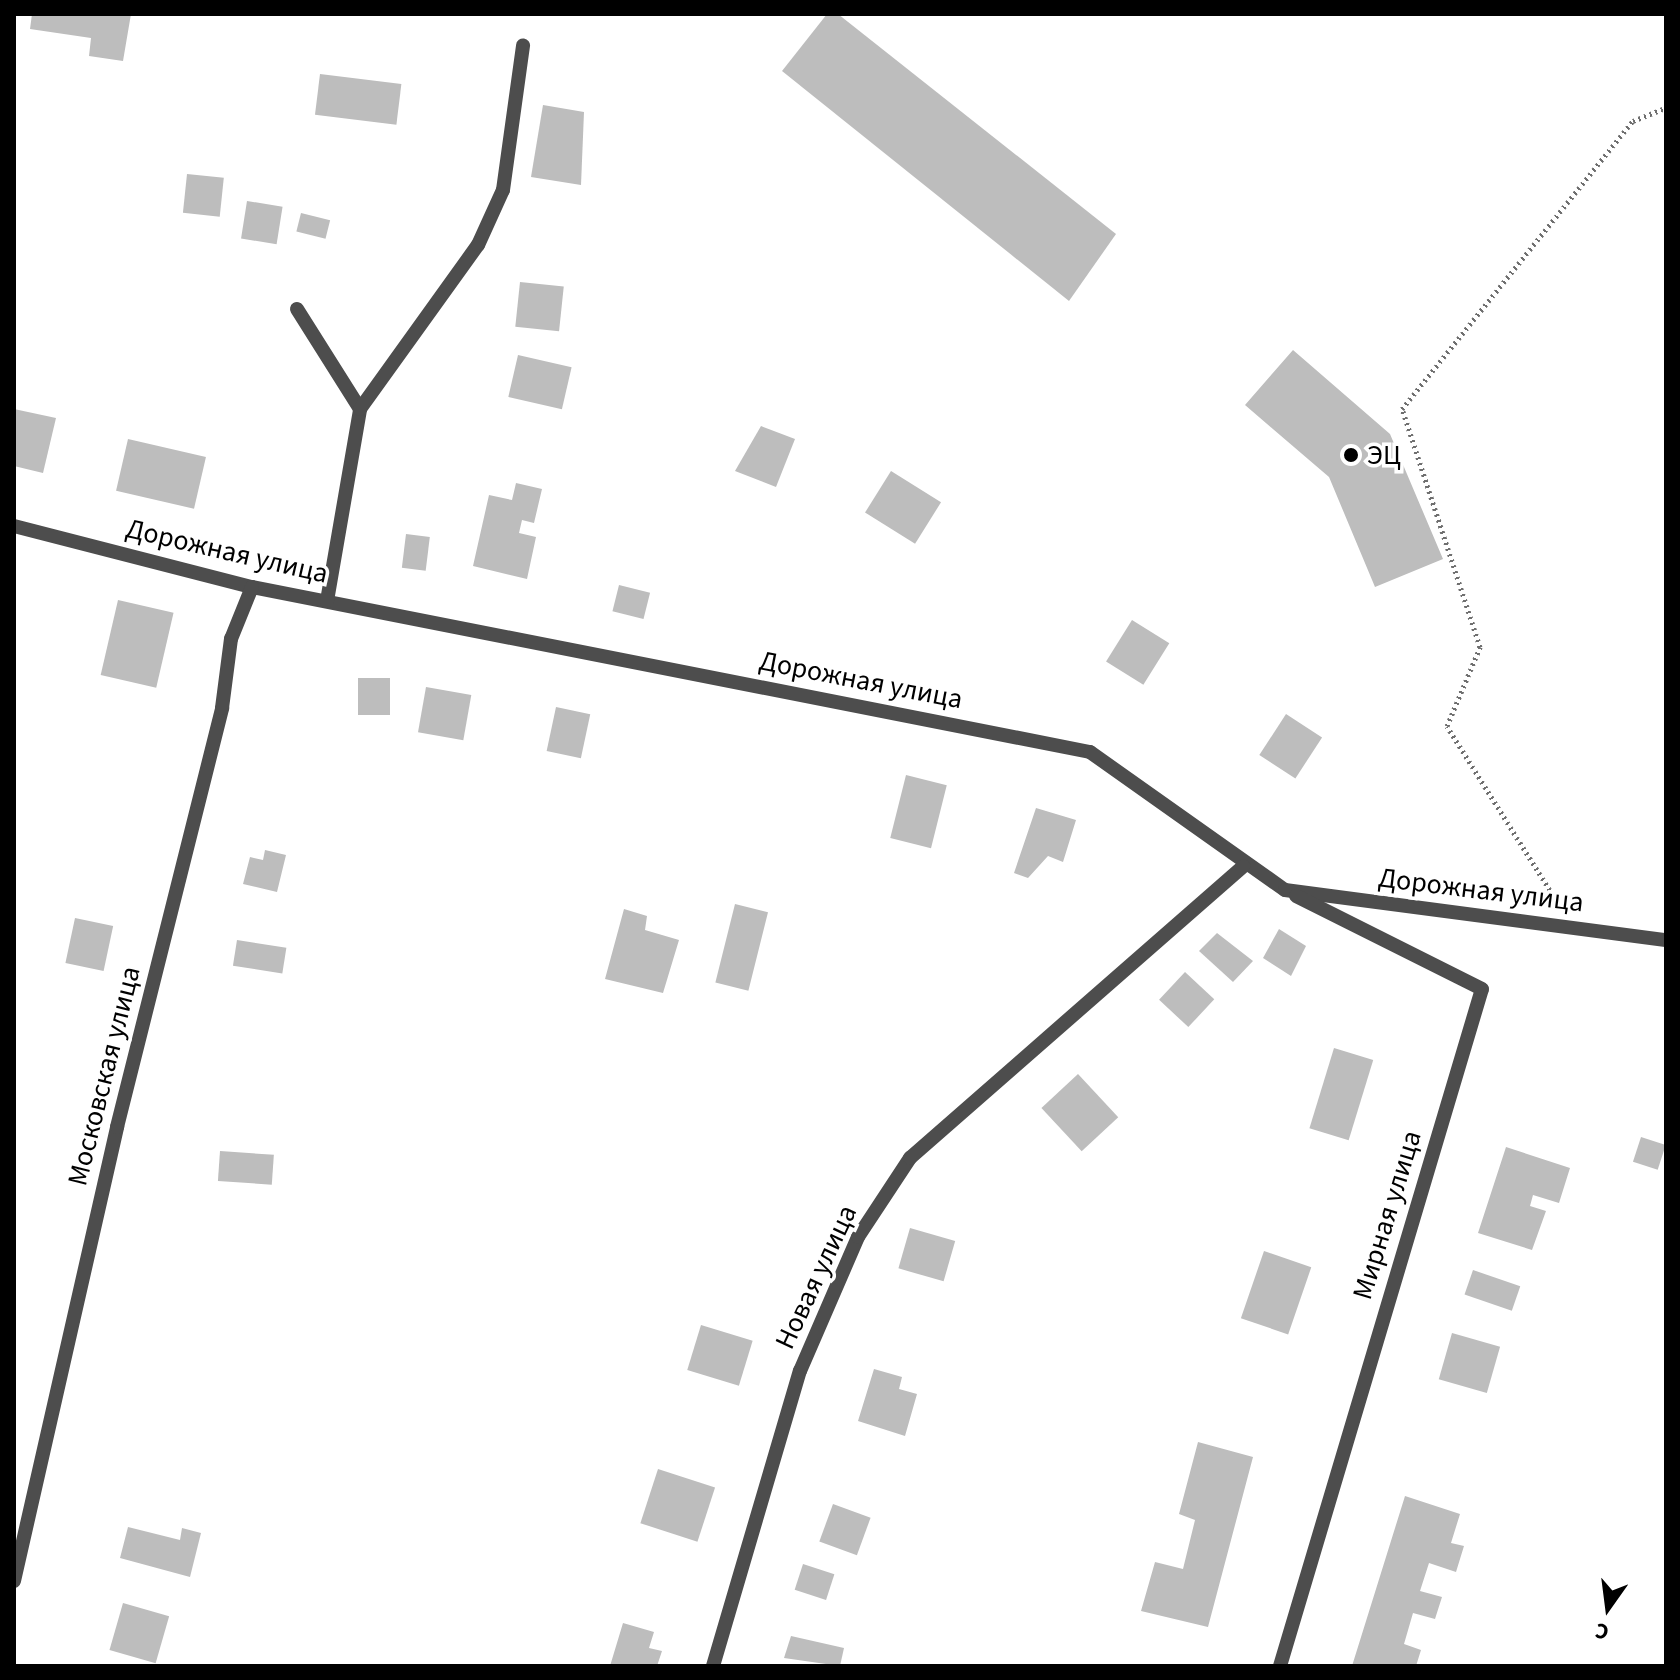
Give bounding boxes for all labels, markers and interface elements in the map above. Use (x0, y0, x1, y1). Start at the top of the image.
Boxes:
place label: ЭЦ (1367, 438, 1401, 472)
marker: ЭЦ (1342, 446, 1360, 464)
street label: Дорожная улица (123, 511, 331, 591)
street label: Дорожная улица (756, 644, 966, 716)
street label: Дорожная улица (1376, 861, 1586, 919)
street label: Московская улица (60, 963, 148, 1189)
street label: Мирная улица (1345, 1126, 1429, 1304)
street label: Новая улица (768, 1200, 864, 1354)
north arrow (1568, 1568, 1648, 1648)
text: С (1592, 1614, 1612, 1648)

